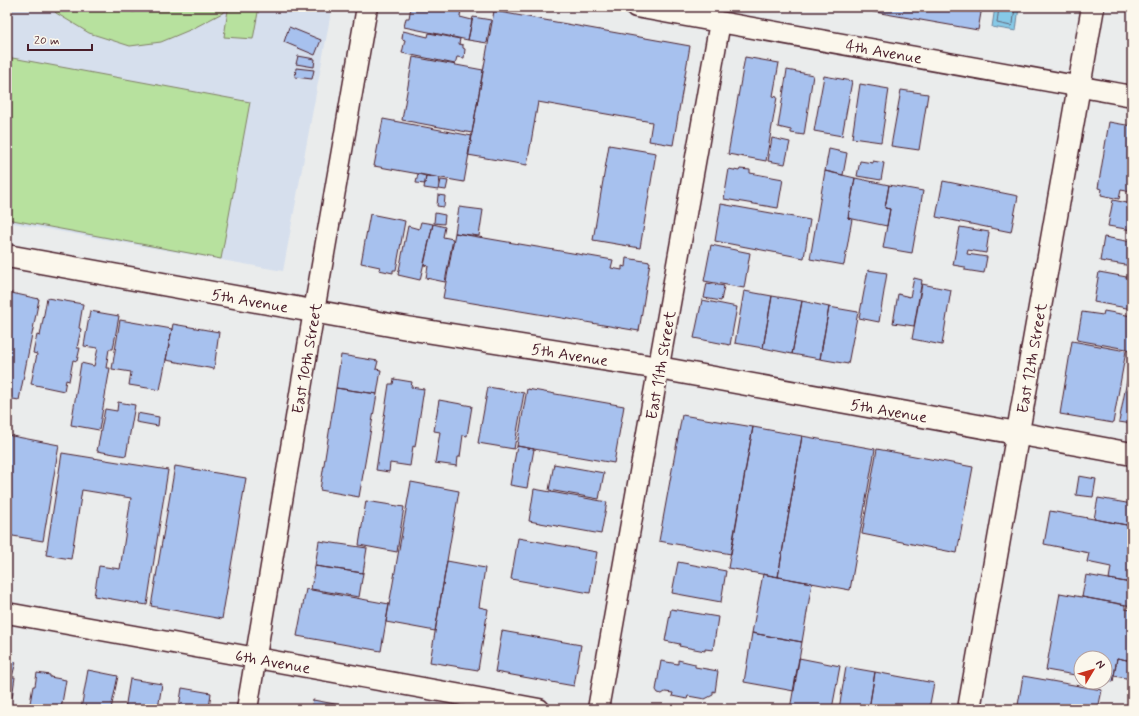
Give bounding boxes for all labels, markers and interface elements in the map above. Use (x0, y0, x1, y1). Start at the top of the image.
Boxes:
scale bar (28, 26, 92, 52)
text: 20 m (34, 33, 60, 49)
street label: 4th Avenue (844, 35, 924, 70)
street label: 5th Avenue (210, 284, 290, 319)
street label: East 10th Street (287, 300, 328, 415)
street label: East 12th Street (1012, 301, 1053, 415)
street label: East 11th Street (642, 309, 681, 421)
street label: 5th Avenue (530, 339, 610, 372)
street label: 5th Avenue (849, 394, 929, 429)
street label: 6th Avenue (233, 646, 312, 679)
north arrow (1073, 650, 1113, 690)
text: N (1092, 657, 1108, 672)

